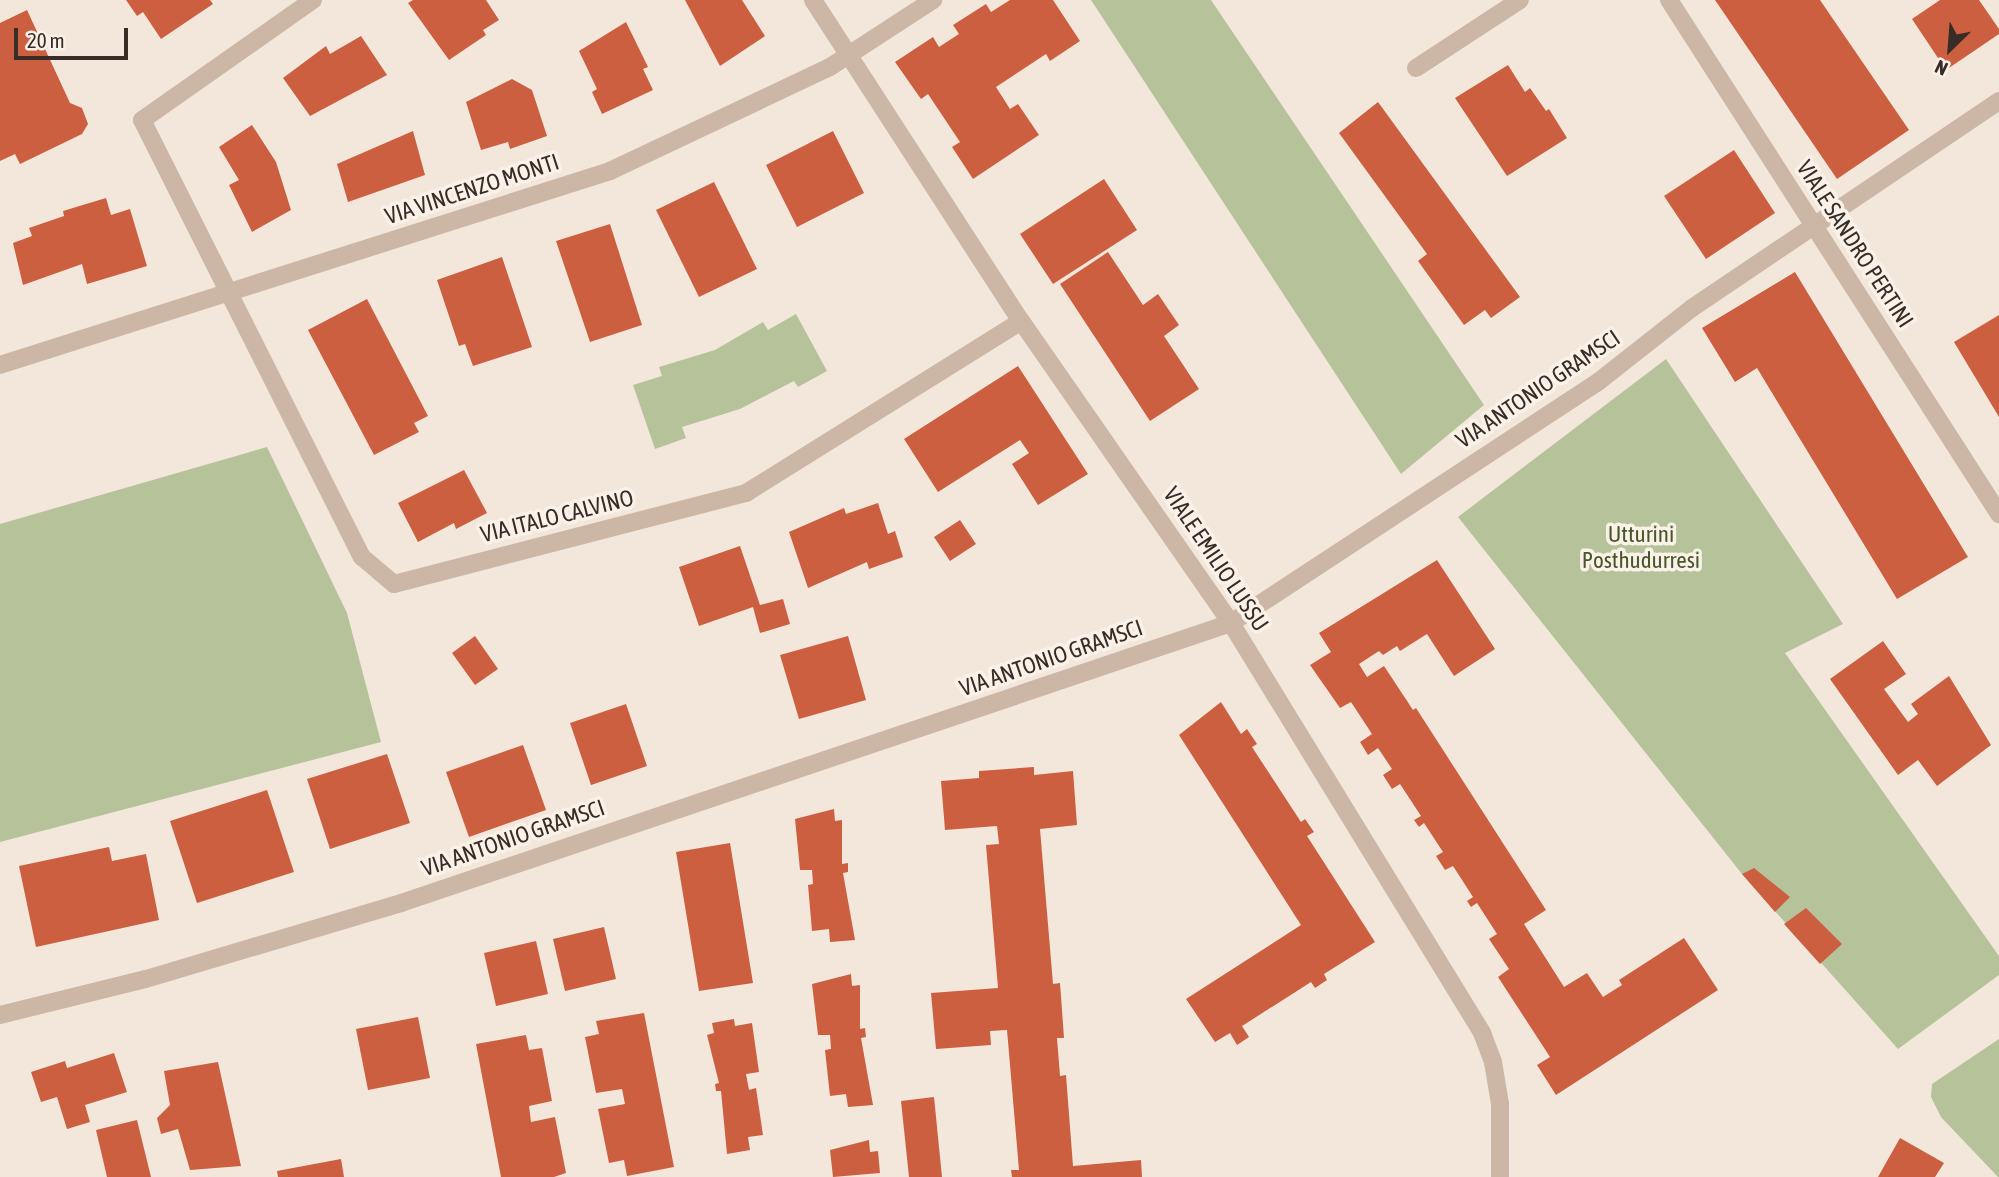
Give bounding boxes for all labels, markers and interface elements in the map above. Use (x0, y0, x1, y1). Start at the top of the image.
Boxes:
scale bar (18, 14, 131, 58)
north arrow (1915, 14, 1985, 84)
text: 20 m (27, 28, 65, 52)
text: N (1931, 56, 1951, 80)
street label: VIA VINCENZO MONTI (382, 148, 562, 230)
street label: VIALE SANDRO PERTINI (1791, 155, 1919, 333)
street label: VIA ANTONIO GRAMSCI (1451, 324, 1625, 454)
street label: VIALE EMILIO LUSSU (1158, 482, 1274, 636)
street label: VIA ITALO CALVINO (478, 484, 636, 548)
park label: Utturini Posthudurresi (1582, 520, 1700, 574)
street label: VIA ANTONIO GRAMSCI (956, 614, 1146, 702)
street label: VIA ANTONIO GRAMSCI (418, 794, 608, 882)

